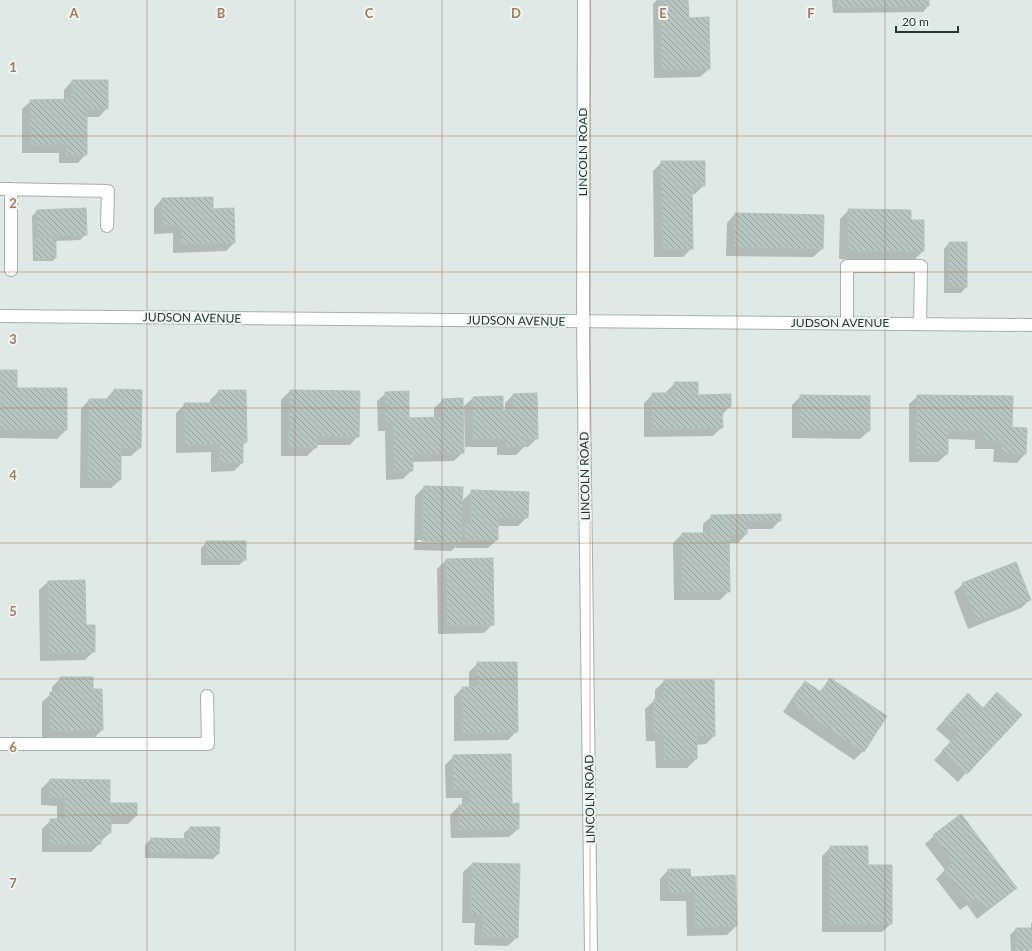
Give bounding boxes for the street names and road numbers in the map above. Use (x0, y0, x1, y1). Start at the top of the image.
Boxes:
street label: LINCOLN ROAD (575, 108, 590, 196)
street label: JUDSON AVENUE (143, 309, 241, 326)
street label: JUDSON AVENUE (467, 312, 565, 329)
street label: JUDSON AVENUE (791, 315, 889, 330)
street label: LINCOLN ROAD (576, 432, 593, 520)
street label: LINCOLN ROAD (581, 755, 598, 843)

